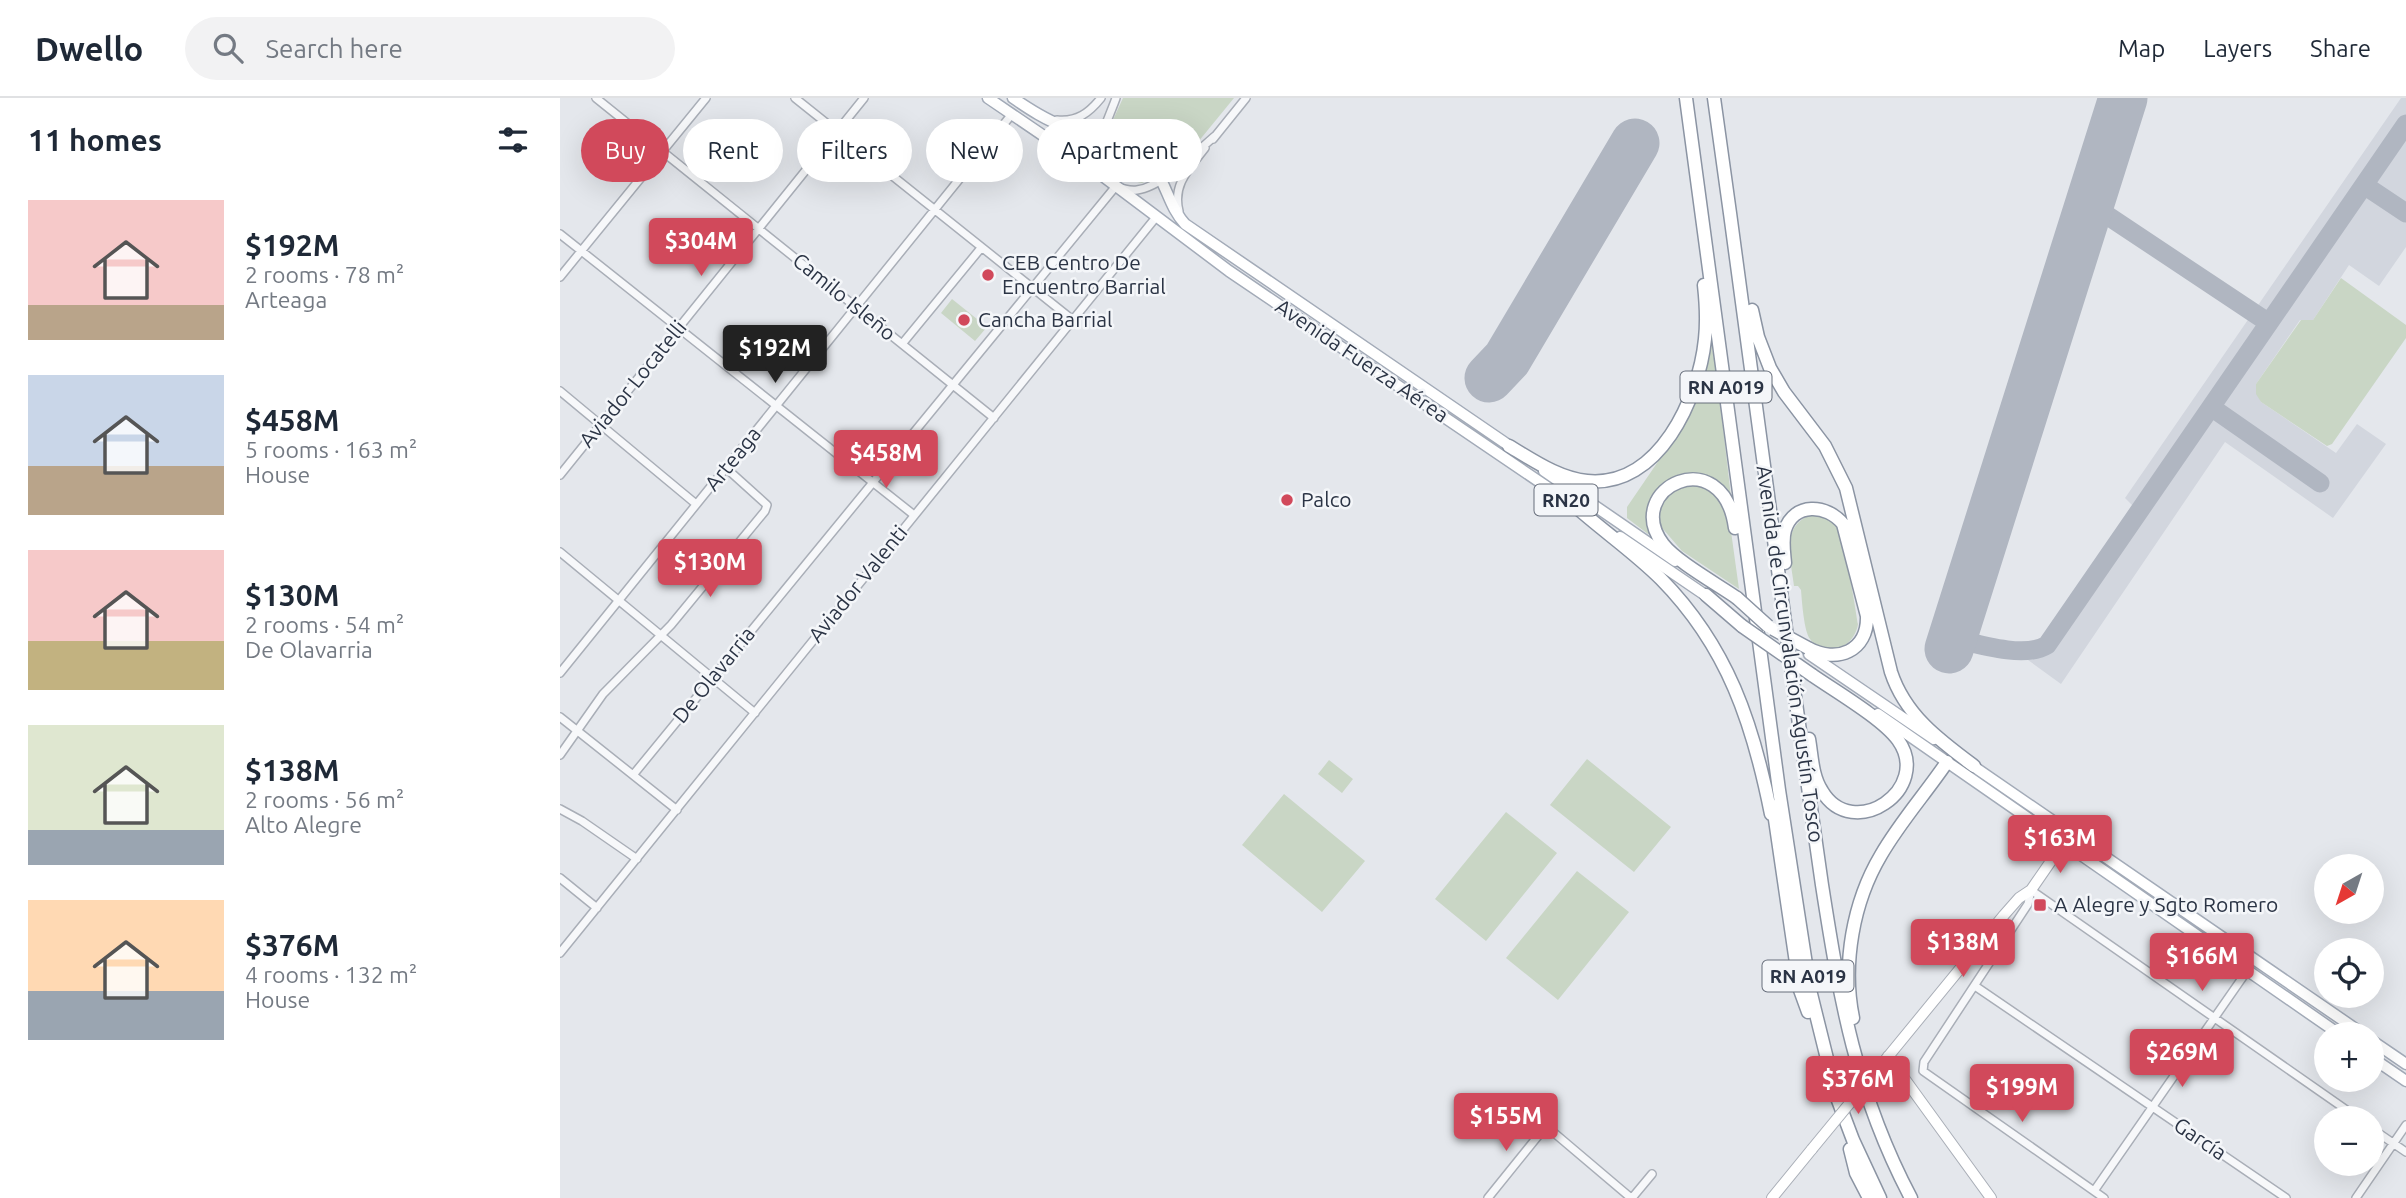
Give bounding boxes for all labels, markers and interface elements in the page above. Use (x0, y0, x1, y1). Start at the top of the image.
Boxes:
search box (185, 17, 675, 80)
icon: search (209, 29, 247, 67)
text: Dwello (35, 30, 143, 67)
text: Search here (265, 34, 403, 63)
text: Map (2118, 35, 2165, 62)
text: Layers (2203, 35, 2272, 62)
text: Share (2310, 35, 2371, 62)
chip: Buy (581, 119, 669, 182)
chip: Rent (683, 119, 783, 182)
chip: Filters (797, 119, 912, 182)
chip: New (926, 119, 1023, 182)
chip: Apartment (1037, 119, 1202, 182)
icon: filters (494, 121, 532, 159)
text: 11 homes (28, 123, 162, 157)
pin: $304M (652, 218, 750, 278)
icon: home (84, 228, 168, 312)
text: $192M (245, 228, 339, 262)
text: $304M (665, 228, 737, 253)
street label: Camilo Isleño (788, 247, 901, 345)
place label: CEB Centro De Encuentro Barrial (1002, 250, 1166, 298)
text: 2 rooms · 78 m² (245, 262, 404, 287)
marker: CEB Centro De Encuentro Barrial (980, 267, 996, 283)
text: Arteaga (245, 287, 327, 312)
street label: Avenida Fuerza Aérea (1272, 293, 1454, 427)
place label: Cancha Barrial (978, 307, 1112, 331)
marker: Cancha Barrial (956, 312, 972, 328)
street label: Aviador Locatelli (574, 315, 691, 452)
pin: $192M (726, 326, 824, 385)
text: $192M (739, 335, 811, 360)
road number: RN A019 (1680, 372, 1772, 402)
icon: home (84, 403, 168, 487)
text: $458M (245, 403, 339, 437)
street label: Arteaga (699, 422, 765, 495)
pin: $458M (837, 430, 935, 490)
text: 5 rooms · 163 m² (245, 437, 417, 462)
text: $458M (850, 440, 922, 465)
text: House (245, 462, 310, 487)
street label: Avenida de Circunvalación Agustín Tosco (1753, 464, 1829, 844)
road number: RN20 (1534, 484, 1598, 516)
place label: Palco (1301, 487, 1352, 511)
marker: Palco (1279, 492, 1295, 508)
street label: Aviador Valenti (803, 520, 912, 647)
pin: $130M (661, 540, 759, 599)
text: $130M (674, 549, 746, 574)
icon: home (84, 578, 168, 662)
text: $130M (245, 578, 339, 612)
text: 2 rooms · 54 m² (245, 612, 404, 637)
street label: De Olavarria (667, 621, 759, 727)
text: De Olavarria (245, 637, 373, 662)
icon: home (84, 753, 168, 837)
text: $138M (245, 753, 339, 787)
text: 2 rooms · 56 m² (245, 787, 404, 812)
text: Alto Alegre (245, 812, 362, 837)
pin: $163M (2011, 816, 2109, 875)
text: $163M (2024, 825, 2096, 850)
north arrow (2314, 854, 2384, 924)
map controls (2314, 854, 2384, 1176)
place label: A Alegre y Sgto Romero (2054, 892, 2278, 916)
marker: A Alegre y Sgto Romero (2032, 897, 2048, 913)
pin: $138M (1914, 920, 2012, 979)
icon: home (84, 928, 168, 1012)
text: $376M (245, 928, 339, 962)
text: $138M (1927, 929, 1999, 954)
pin: $166M (2153, 934, 2251, 993)
button: locate (2314, 938, 2384, 1008)
text: $166M (2166, 943, 2238, 968)
road number: RN A019 (1762, 960, 1854, 992)
text: 4 rooms · 132 m² (245, 962, 417, 987)
text: House (245, 987, 310, 1012)
button: + (2314, 1022, 2384, 1092)
pin: $269M (2133, 1030, 2231, 1089)
text: $269M (2146, 1039, 2218, 1064)
pin: $376M (1809, 1056, 1907, 1116)
pin: $199M (1973, 1065, 2071, 1124)
text: $376M (1822, 1066, 1894, 1091)
text: $199M (1986, 1074, 2058, 1099)
pin: $155M (1457, 1094, 1555, 1153)
text: $155M (1470, 1103, 1542, 1128)
button: − (2314, 1106, 2384, 1176)
street label: García (2170, 1112, 2231, 1164)

